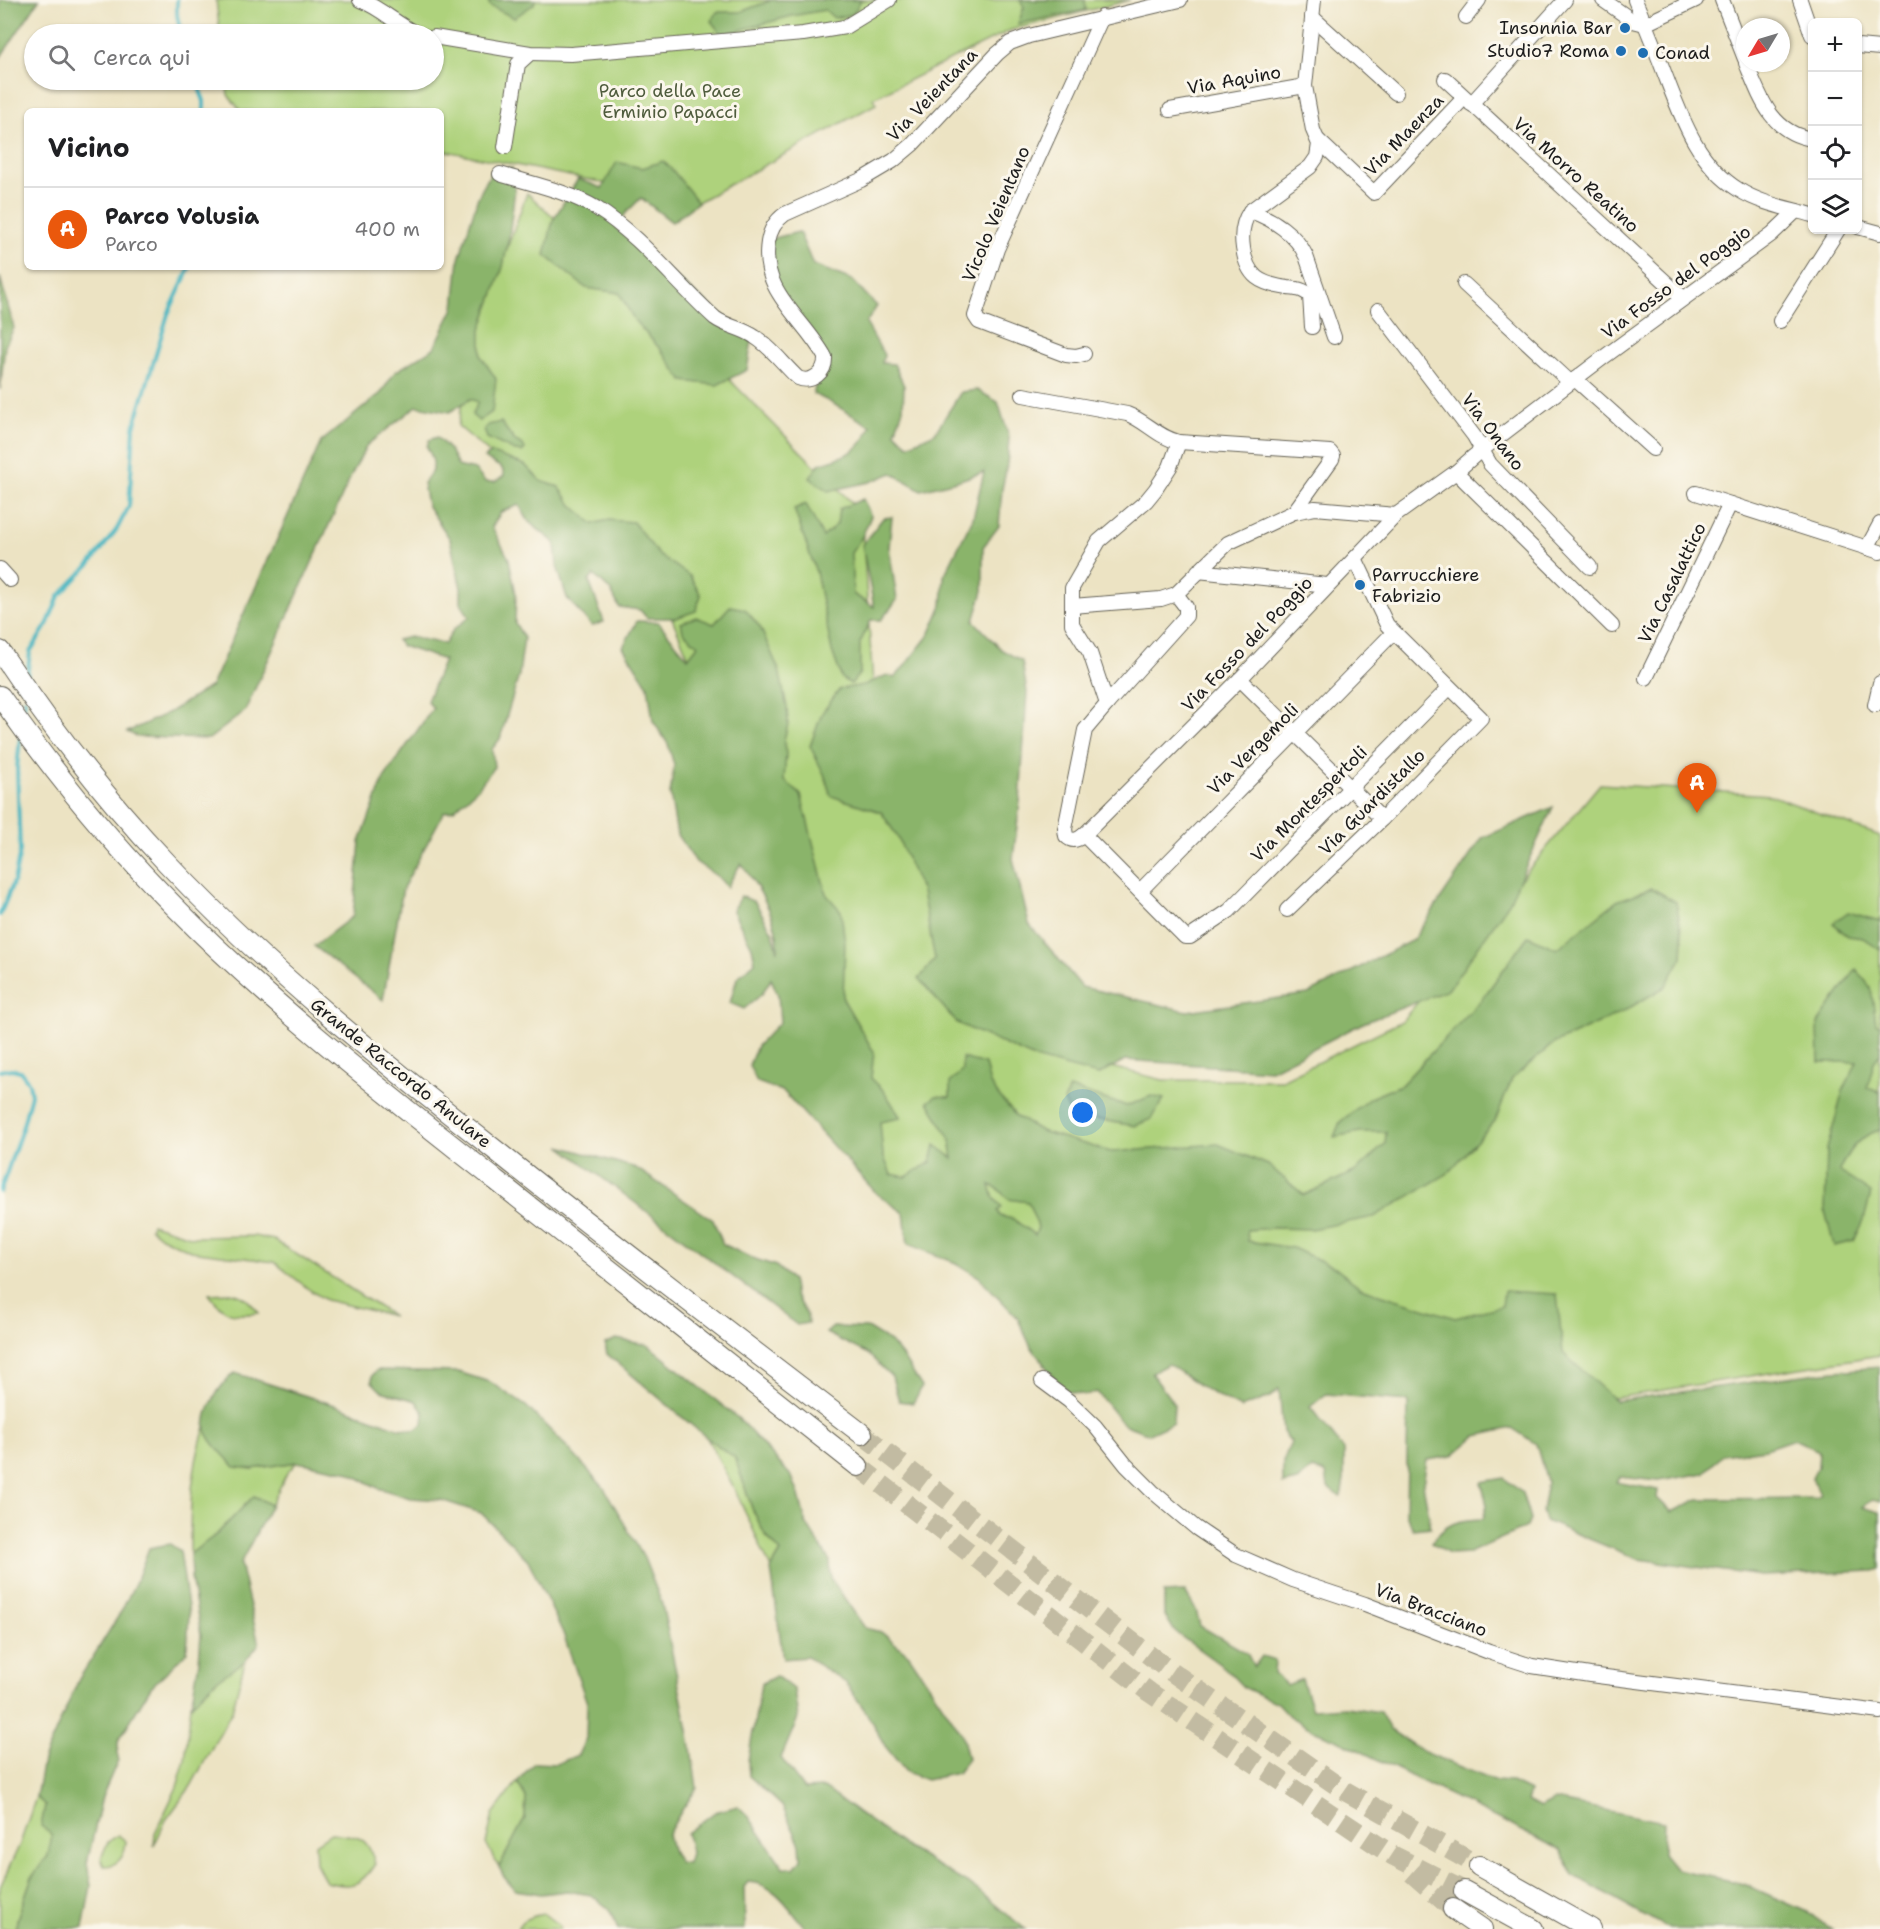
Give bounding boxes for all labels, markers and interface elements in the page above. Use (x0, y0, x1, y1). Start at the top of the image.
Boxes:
place label: Insonnia Bar (1499, 16, 1613, 40)
north arrow (1736, 18, 1790, 72)
map controls (1808, 18, 1862, 234)
button: + (1808, 18, 1862, 72)
marker: Insonnia Bar (1618, 21, 1632, 35)
search box (24, 24, 444, 90)
place label: Studio7 Roma (1487, 39, 1609, 63)
icon: search (45, 41, 78, 74)
place label: Conad (1655, 41, 1710, 65)
text: Cerca qui (93, 43, 191, 72)
street label: Via Veientana (881, 43, 983, 147)
marker: Studio7 Roma (1614, 44, 1628, 58)
marker: Conad (1636, 46, 1650, 60)
street label: Via Aquino (1185, 60, 1283, 100)
button: − (1808, 72, 1862, 126)
park label: Parco della Pace Erminio Papacci (599, 79, 741, 124)
street label: Via Maenza (1359, 89, 1449, 181)
street label: Via Morro Reatino (1508, 112, 1644, 238)
button: locate (1808, 126, 1862, 180)
text: Vicino (48, 130, 130, 165)
street label: Vicolo Veientano (957, 142, 1035, 286)
button: layers (1808, 180, 1862, 234)
text: Parco Volusia (105, 202, 259, 231)
text: A (60, 216, 75, 242)
text: 400 m (354, 216, 420, 242)
street label: Via Fosso del Poggio (1596, 220, 1756, 344)
text: Parco (105, 231, 158, 257)
street label: Via Onano (1456, 388, 1530, 476)
street label: Via Casalattico (1632, 519, 1712, 647)
place label: Parrucchiere Fabrizio (1372, 563, 1480, 608)
street label: Via Fosso del Poggio (1176, 571, 1318, 717)
marker: Parrucchiere Fabrizio (1353, 578, 1367, 592)
street label: Via Vergemoli (1202, 698, 1304, 800)
street label: Via Montespertoli (1246, 741, 1372, 867)
street label: Via Guardistallo (1314, 744, 1430, 860)
pin: A (1678, 764, 1716, 813)
street label: Grande Raccordo Anulare (306, 992, 496, 1154)
your location (1068, 1098, 1097, 1127)
street label: Via Bracciano (1371, 1578, 1491, 1642)

